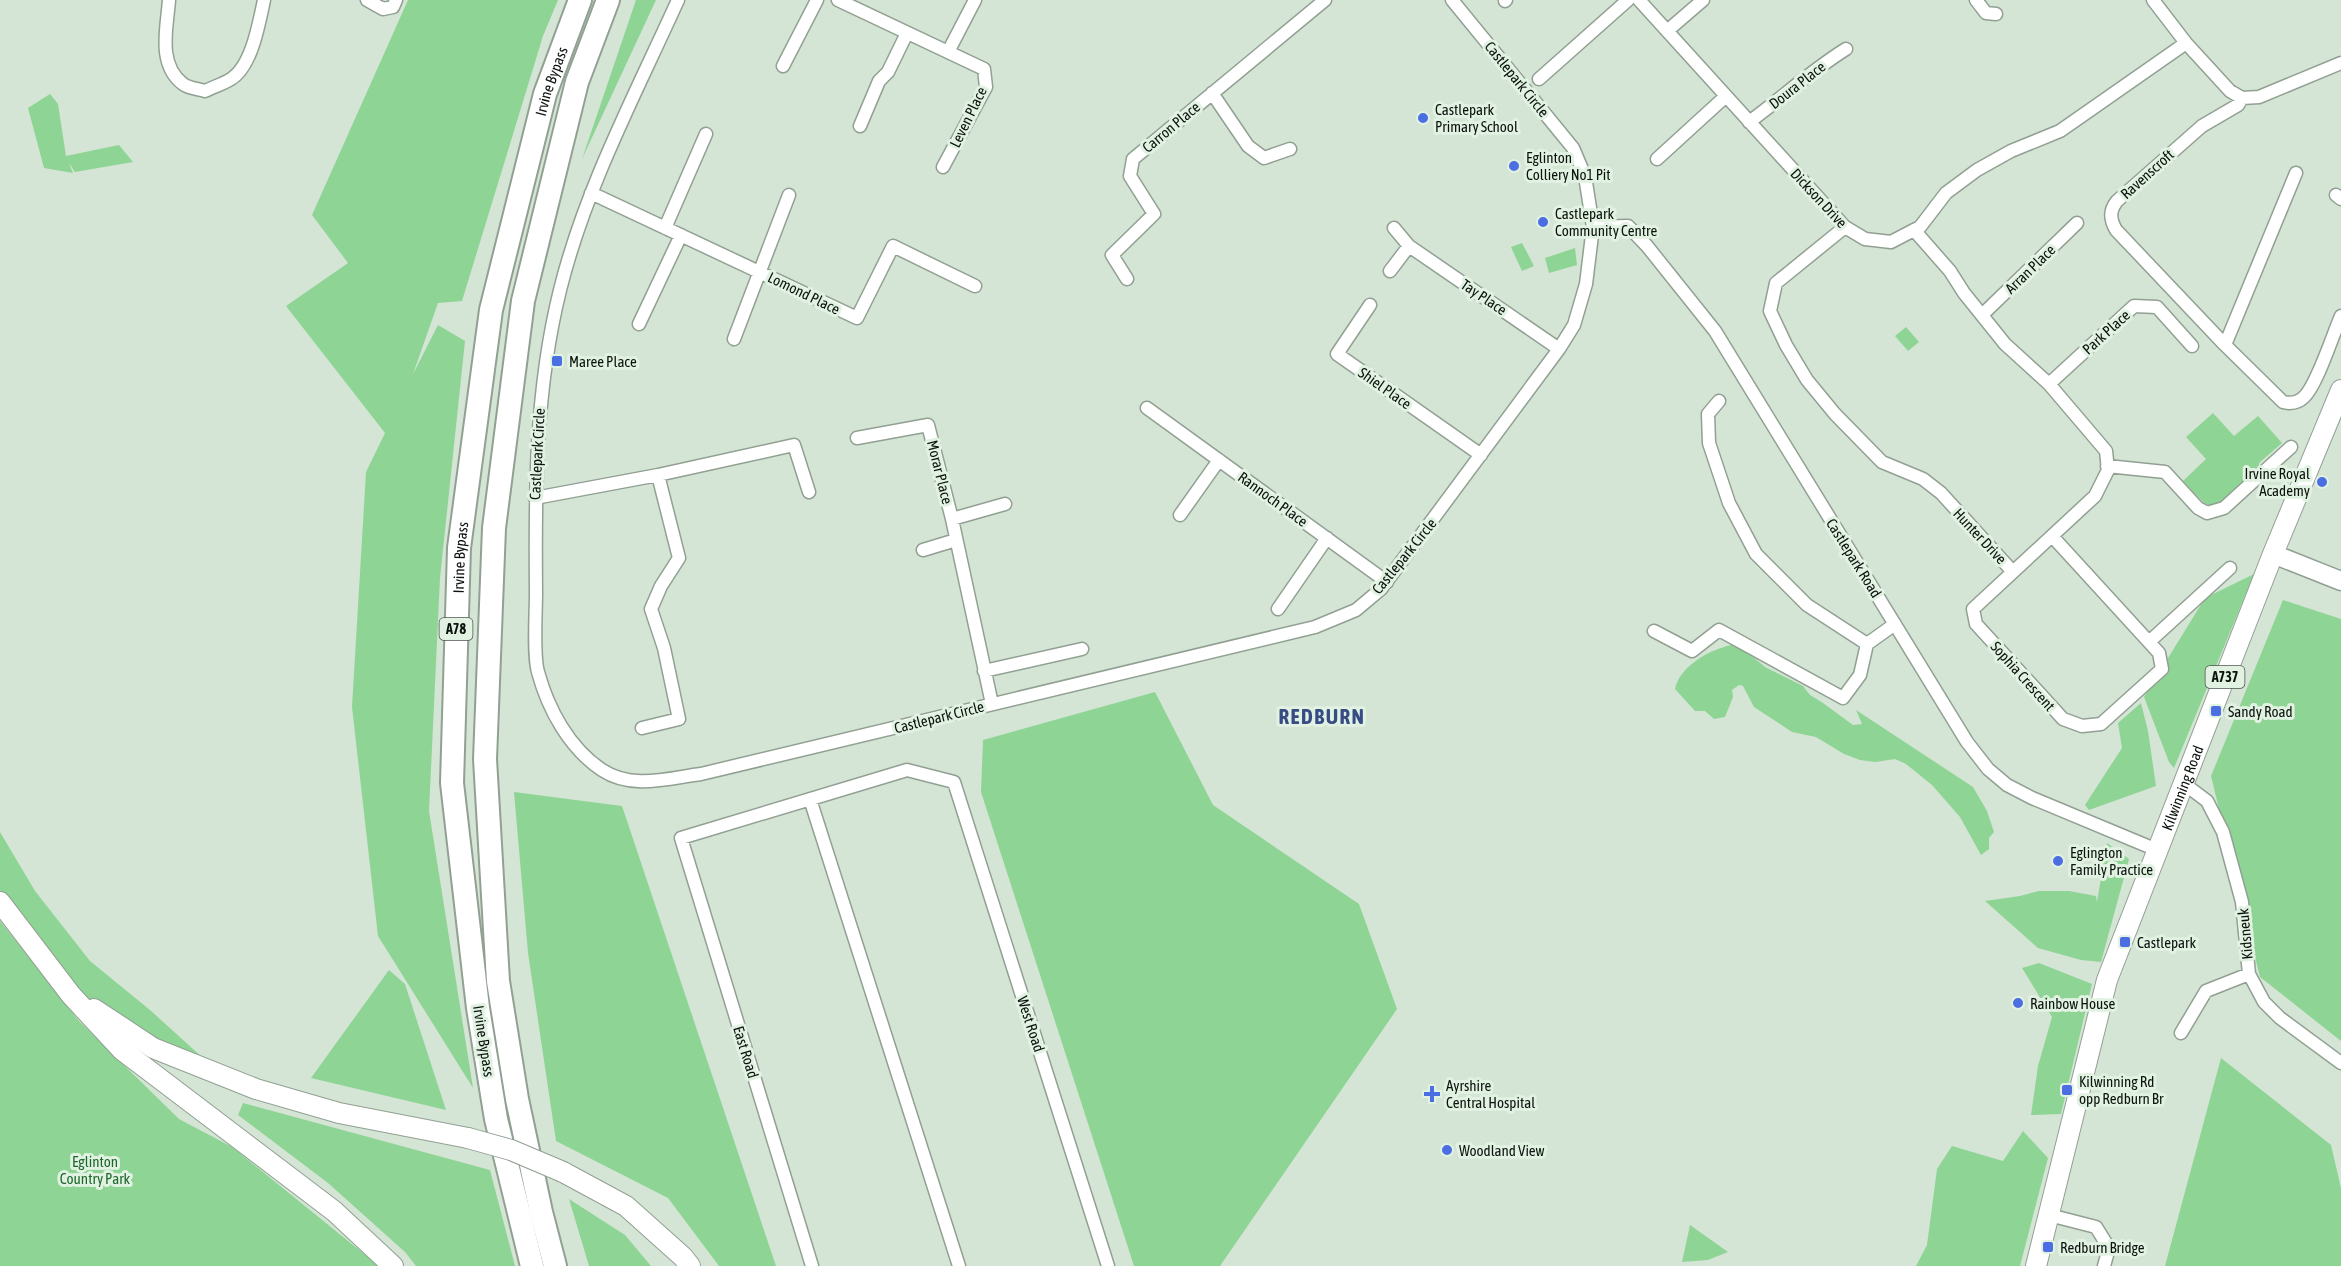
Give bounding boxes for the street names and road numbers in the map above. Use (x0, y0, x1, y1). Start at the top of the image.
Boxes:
street label: Castlepark Circle (1481, 38, 1553, 120)
street label: Irvine Bypass (531, 44, 570, 118)
street label: Doura Place (1766, 58, 1829, 112)
street label: Leven Place (946, 84, 990, 150)
street label: Carron Place (1139, 98, 1203, 156)
street label: Ravenscroft (2117, 146, 2177, 202)
street label: Dickson Drive (1787, 165, 1851, 231)
street label: Arran Place (2001, 241, 2059, 297)
street label: Lomond Place (765, 268, 843, 318)
street label: Tay Place (1458, 276, 1510, 319)
street label: Park Place (2079, 306, 2133, 358)
street label: Shiel Place (1355, 364, 1415, 412)
street label: Castlepark Circle (526, 407, 548, 500)
street label: Morar Place (924, 438, 956, 506)
street label: Rannoch Place (1235, 468, 1311, 530)
street label: Hunter Drive (1950, 505, 2010, 567)
street label: Castlepark Circle (1368, 515, 1440, 597)
street label: Castlepark Road (1823, 515, 1885, 601)
street label: Irvine Bypass (449, 520, 471, 594)
road number: A78 (440, 618, 472, 640)
street label: Sophia Crescent (1987, 638, 2059, 714)
road number: A737 (2206, 666, 2244, 688)
street label: Castlepark Circle (892, 698, 986, 736)
street label: Kilwinning Road (2158, 743, 2206, 833)
street label: Kidsneuk (2234, 907, 2256, 960)
street label: West Road (1014, 994, 1048, 1054)
street label: Irvine Bypass (470, 1004, 498, 1078)
street label: East Road (730, 1024, 762, 1080)

